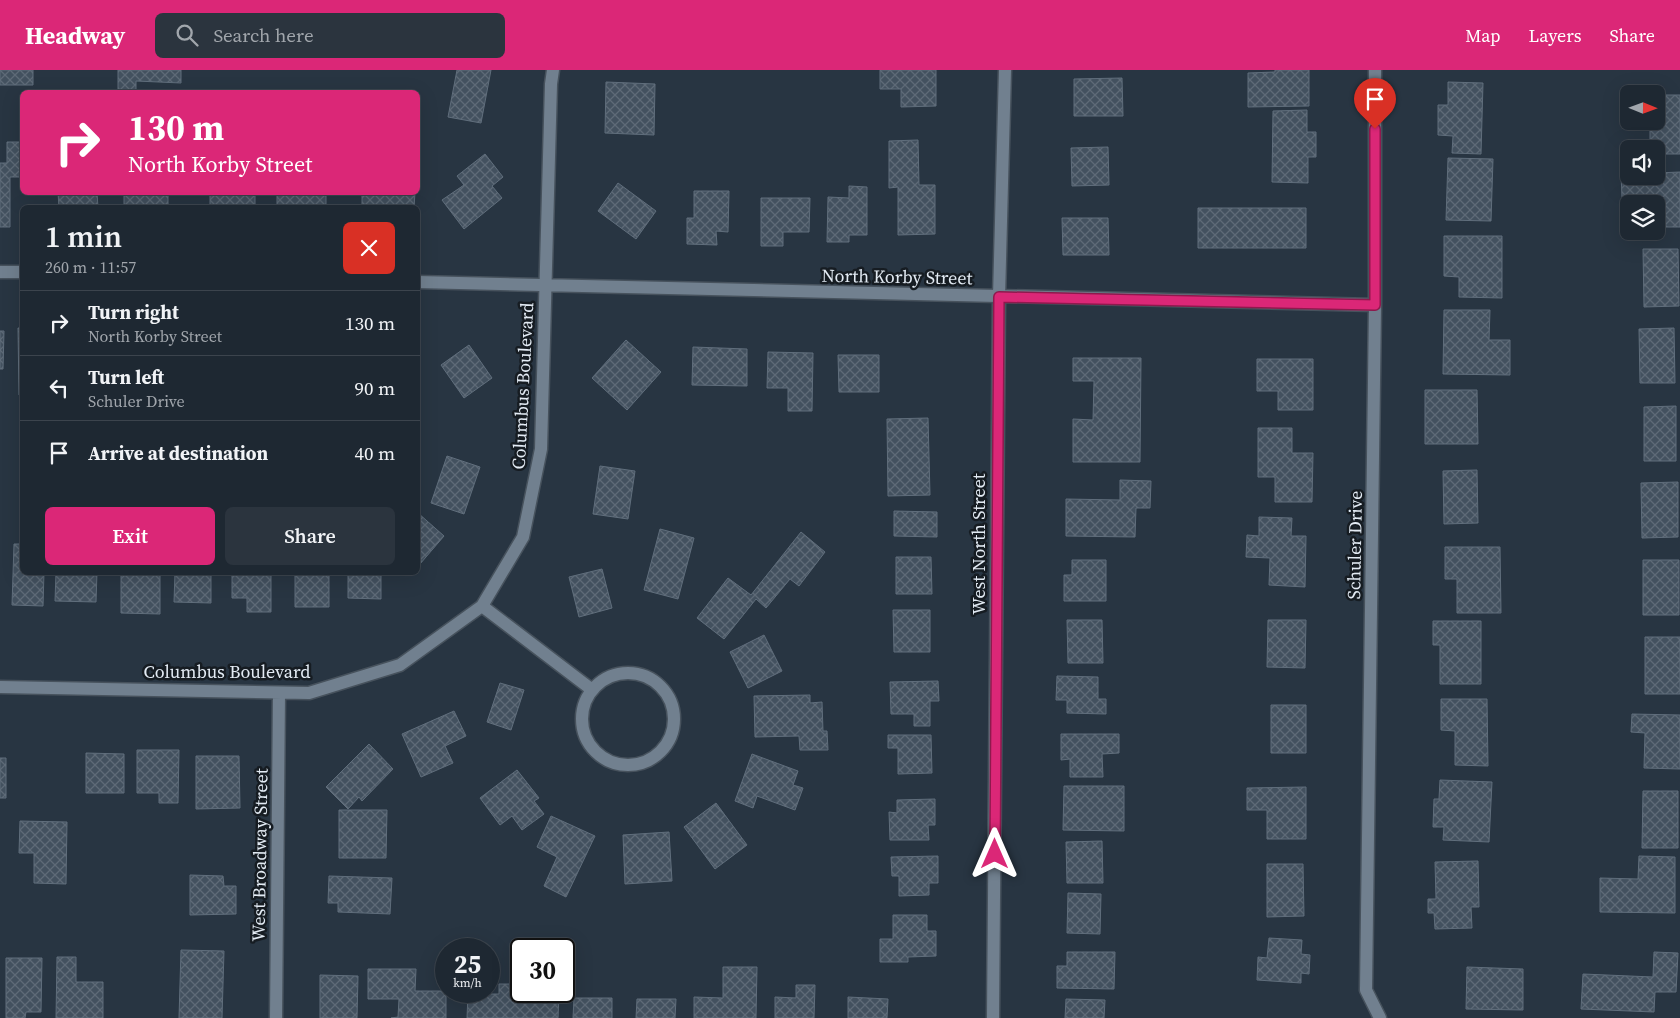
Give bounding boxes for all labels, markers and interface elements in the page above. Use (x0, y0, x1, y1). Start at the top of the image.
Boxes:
search box (155, 13, 505, 58)
text: Headway (25, 19, 125, 52)
icon: search (173, 21, 201, 49)
text: Search here (213, 22, 314, 48)
text: Map (1465, 23, 1500, 48)
text: Layers (1528, 23, 1581, 48)
text: Share (1609, 23, 1655, 48)
pin (1354, 78, 1396, 129)
icon: arrive (1361, 85, 1389, 113)
north arrow (1620, 85, 1665, 130)
map controls (1620, 85, 1665, 240)
text: 130 m (128, 104, 224, 152)
icon: right (45, 110, 110, 175)
button: sound (1620, 140, 1665, 185)
text: North Korby Street (128, 149, 312, 179)
button: layers (1620, 195, 1665, 240)
text: 1 min (45, 216, 122, 257)
button: close (343, 222, 395, 274)
text: 260 m · 11:57 (45, 256, 136, 278)
street label: North Korby Street (821, 263, 973, 290)
text: Turn right (88, 299, 179, 325)
street label: Columbus Boulevard (506, 302, 539, 470)
icon: right (45, 309, 73, 337)
text: 130 m (345, 310, 395, 336)
text: North Korby Street (88, 325, 222, 347)
text: Turn left (88, 364, 164, 390)
icon: left (45, 374, 73, 402)
text: 90 m (354, 375, 395, 401)
text: Schuler Drive (88, 390, 185, 412)
icon: arrive (45, 439, 73, 467)
text: Arrive at destination (88, 440, 268, 466)
text: 40 m (354, 440, 395, 466)
street label: West North Street (966, 473, 991, 615)
street label: Schuler Drive (1341, 490, 1368, 600)
button: Exit (45, 507, 215, 565)
button: Share (225, 507, 395, 565)
street label: Columbus Boulevard (143, 659, 311, 684)
street label: West Broadway Street (245, 768, 274, 942)
position arrow (968, 827, 1020, 879)
speed limit sign: 30 (510, 938, 575, 1003)
text: 25 (454, 947, 481, 981)
text: km/h (453, 975, 482, 991)

